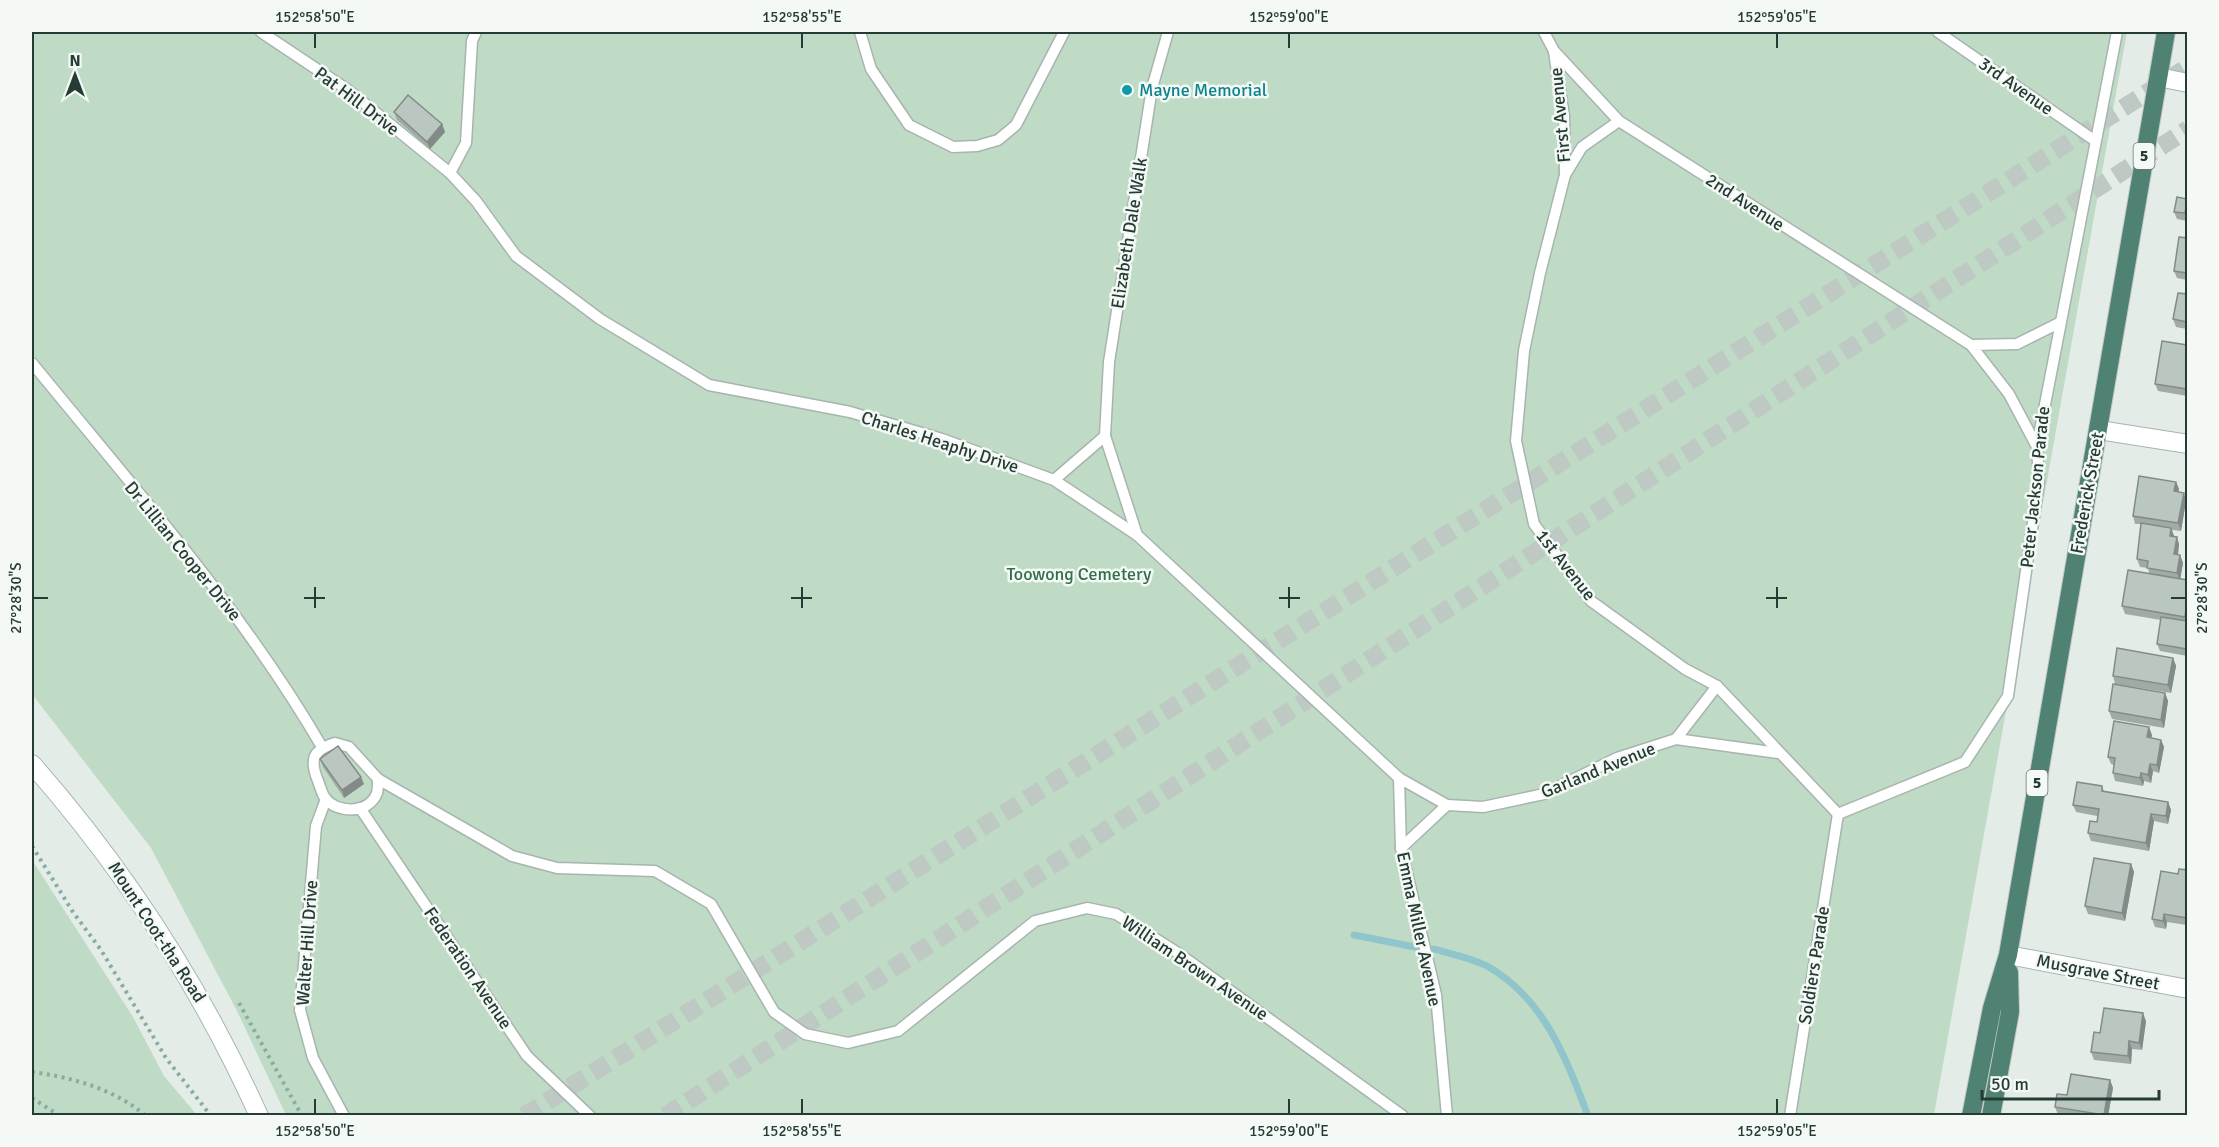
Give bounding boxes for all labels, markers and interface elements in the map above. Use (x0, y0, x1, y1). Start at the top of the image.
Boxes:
text: 152°58'50"E (275, 8, 355, 26)
text: 152°58'55"E (762, 8, 842, 26)
text: 152°59'00"E (1249, 8, 1329, 26)
text: 152°59'05"E (1737, 8, 1817, 26)
north arrow (45, 45, 105, 105)
text: N (69, 51, 81, 71)
street label: 3rd Avenue (1974, 52, 2058, 120)
street label: Pat Hill Drive (310, 62, 404, 140)
street label: First Avenue (1545, 67, 1575, 163)
place label: Mayne Memorial (1139, 79, 1267, 101)
marker: Mayne Memorial (1120, 83, 1134, 97)
road number: 5 (2134, 143, 2154, 169)
street label: Elizabeth Dale Walk (1106, 156, 1152, 310)
street label: 2nd Avenue (1702, 168, 1788, 236)
street label: Peter Jackson Parade (2016, 405, 2054, 569)
street label: Charles Heaphy Drive (858, 406, 1022, 478)
street label: Frederick Street (2065, 431, 2109, 555)
street label: Dr Lillian Cooper Drive (120, 477, 246, 625)
street label: 1st Avenue (1531, 525, 1601, 605)
text: 27°28'30"S (7, 562, 25, 634)
text: 27°28'30"S (2193, 562, 2211, 634)
park label: Toowong Cemetery (1006, 563, 1152, 585)
street label: Garland Avenue (1538, 737, 1658, 803)
road number: 5 (2026, 770, 2048, 796)
street label: Emma Miller Avenue (1392, 850, 1446, 1008)
street label: Mount Coot-tha Road (103, 857, 211, 1007)
street label: Walter Hill Drive (292, 879, 322, 1007)
street label: Federation Avenue (419, 903, 517, 1033)
street label: Soldiers Parade (1794, 904, 1834, 1026)
street label: William Brown Avenue (1118, 911, 1272, 1025)
street label: Musgrave Street (2035, 949, 2161, 995)
scale bar (1982, 1063, 2159, 1101)
text: 50 m (1991, 1073, 2029, 1095)
text: 152°58'50"E (275, 1122, 355, 1140)
text: 152°58'55"E (762, 1122, 842, 1140)
text: 152°59'00"E (1249, 1122, 1329, 1140)
text: 152°59'05"E (1737, 1122, 1817, 1140)

